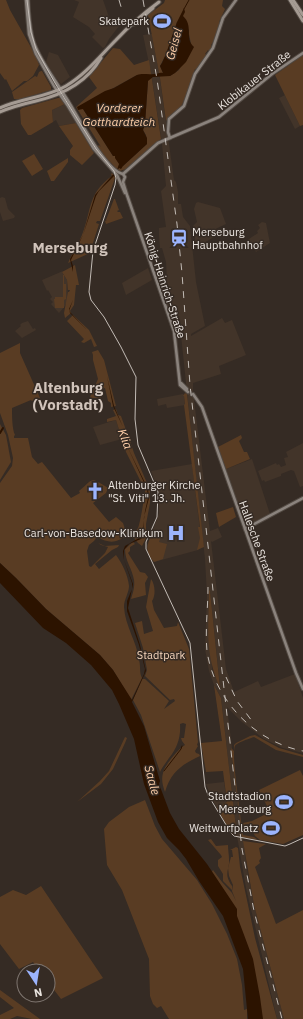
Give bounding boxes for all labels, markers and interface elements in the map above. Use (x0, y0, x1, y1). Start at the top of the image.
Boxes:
sports icon: Skatepark (152, 11, 172, 31)
place label: Skatepark (99, 14, 149, 28)
water label: Geisel (162, 26, 185, 61)
street label: Klobikauer Straße (215, 47, 293, 113)
water label: Vorderer Gotthardteich (83, 100, 156, 129)
place label: Merseburg Hauptbahnhof (192, 225, 263, 252)
station icon: Merseburg Hauptbahnhof (169, 228, 189, 248)
street label: König-Heinrich-Straße (141, 230, 189, 340)
district label: Merseburg (33, 238, 108, 257)
district label: Altenburg (Vorstadt) (33, 378, 104, 414)
water label: Klia (115, 426, 136, 451)
place label: Altenburger Kirche "St. Viti" 13. Jh. (108, 478, 200, 505)
church icon: Altenburger Kirche "St. Viti" 13. Jh. (85, 481, 105, 501)
street label: Hallesche Straße (236, 499, 278, 583)
hospital icon: Carl-von-Basedow-Klinikum (166, 523, 186, 543)
place label: Carl-von-Basedow-Klinikum (24, 526, 163, 540)
park label: Stadtpark (137, 648, 185, 662)
water label: Saale (141, 763, 164, 796)
place label: Stadtstadion Merseburg (208, 789, 271, 816)
sports icon: Stadtstadion Merseburg (274, 792, 294, 812)
sports icon: Weitwurfplatz (261, 818, 281, 838)
place label: Weitwurfplatz (189, 821, 258, 835)
north arrow (16, 963, 56, 1003)
text: N (33, 985, 43, 1000)

